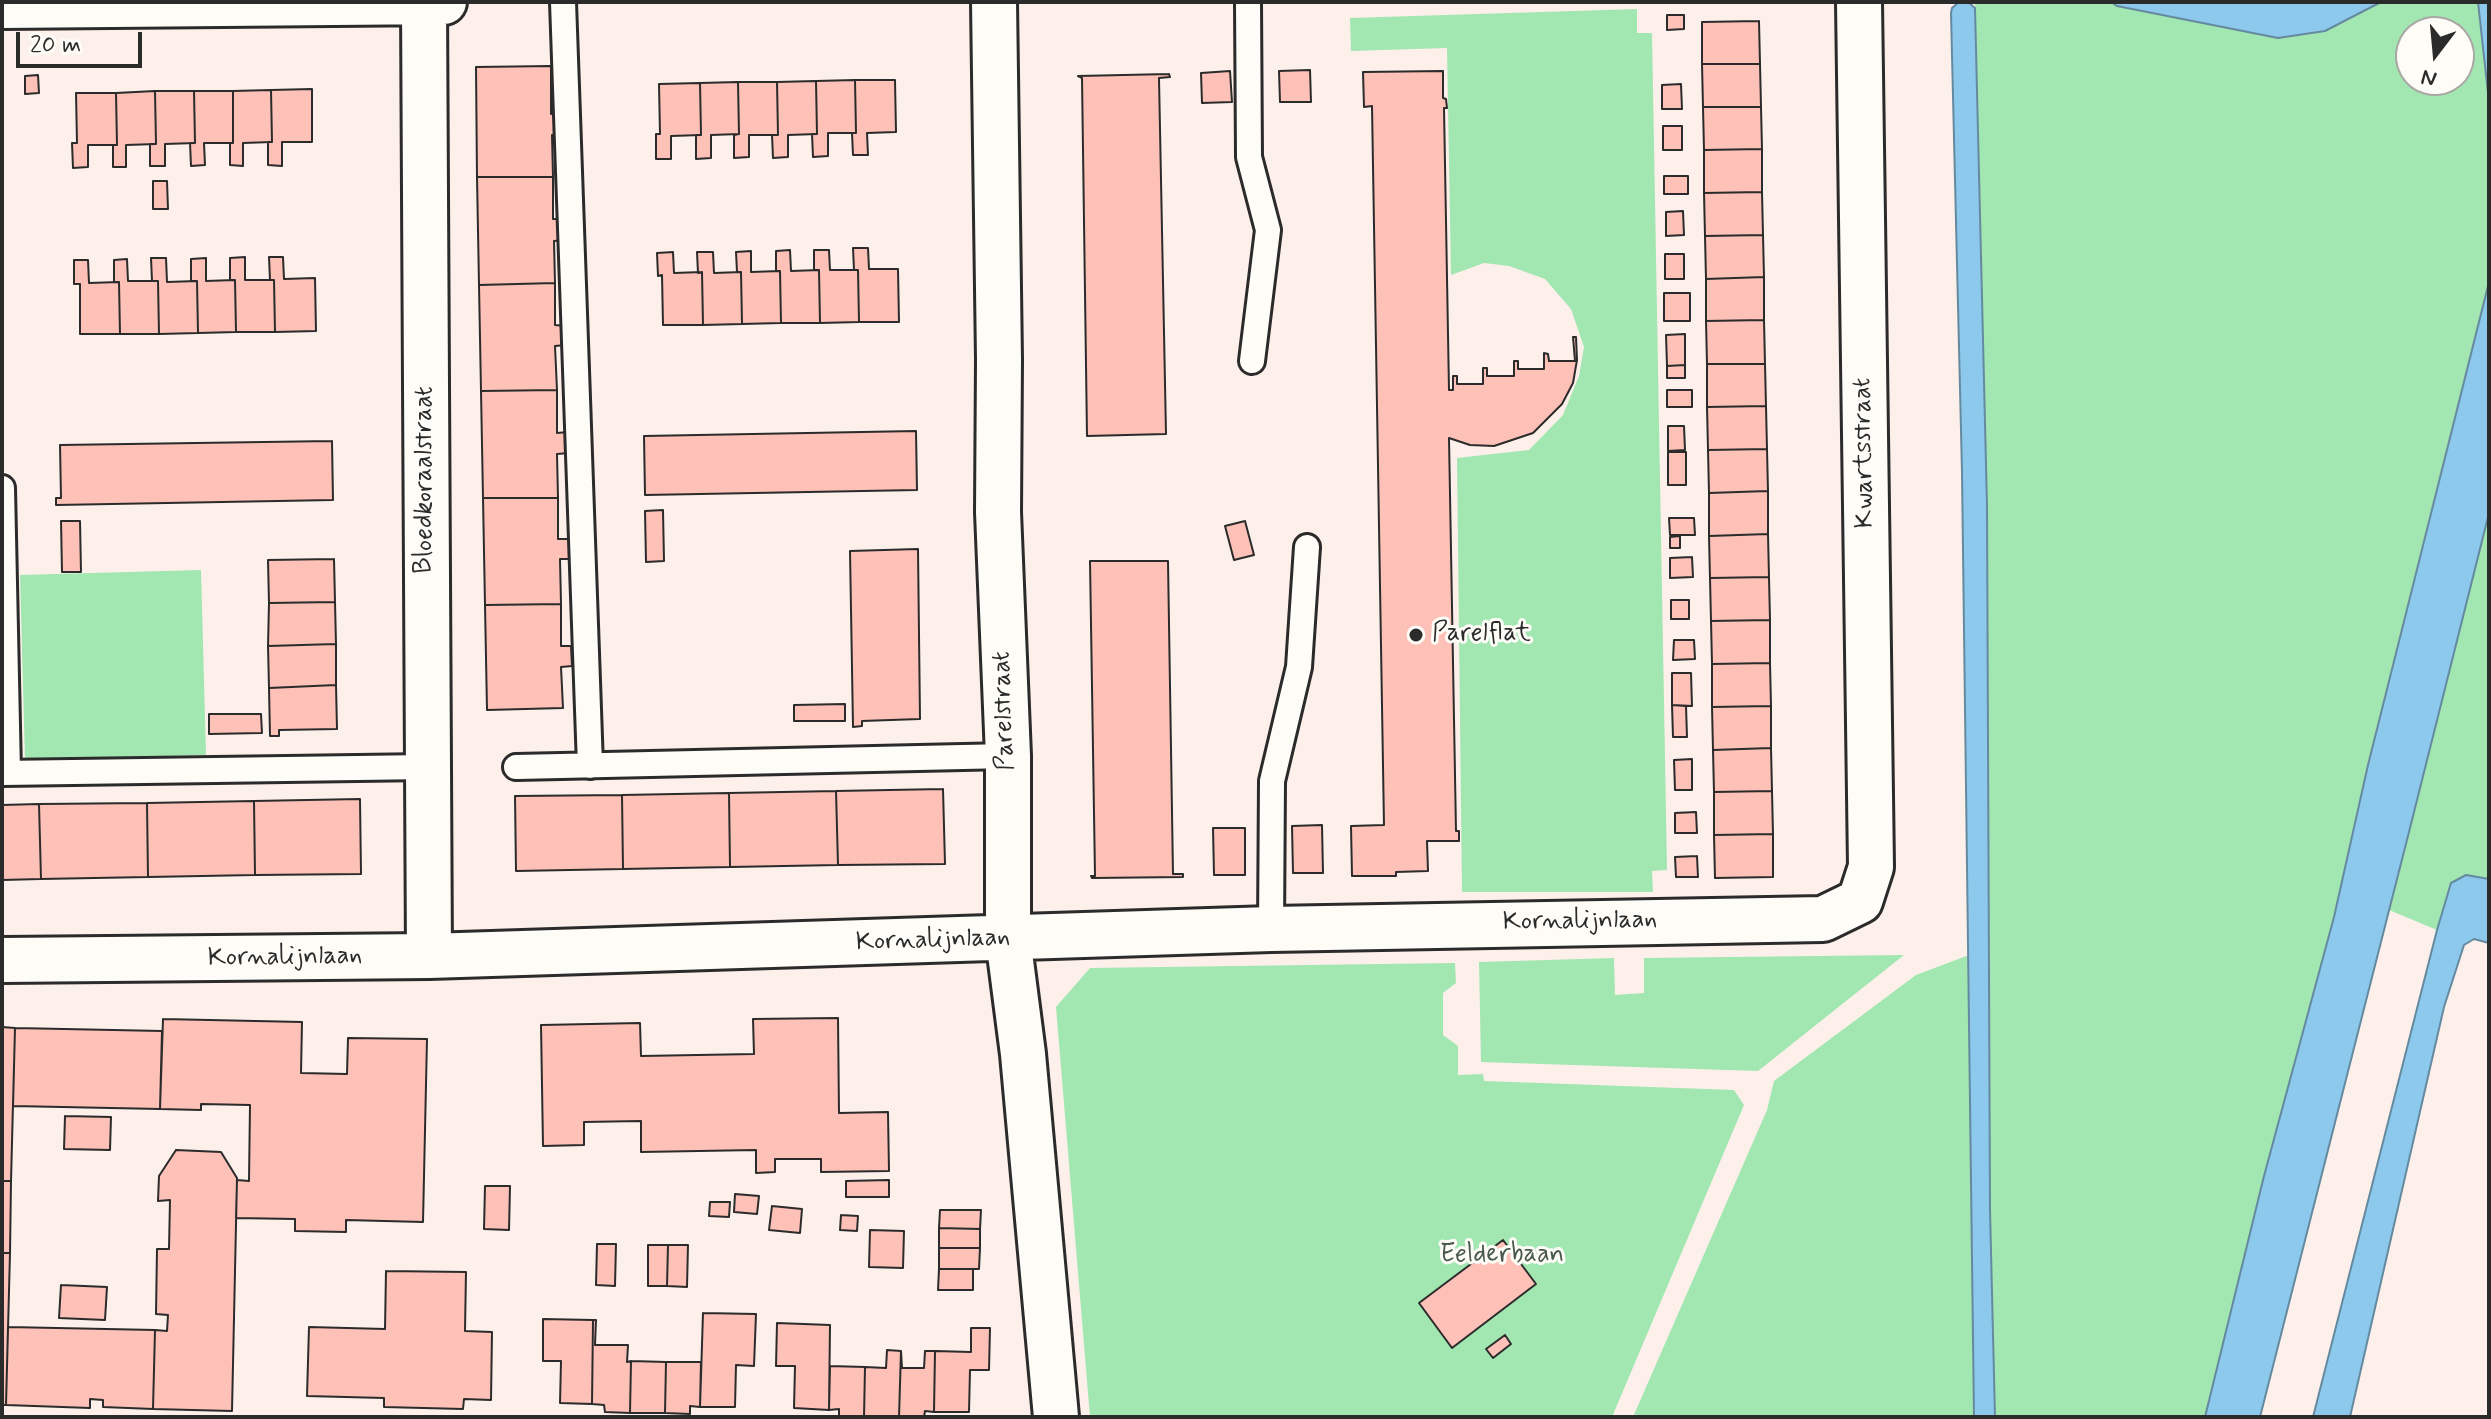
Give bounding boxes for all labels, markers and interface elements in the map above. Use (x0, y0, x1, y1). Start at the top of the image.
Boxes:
scale bar (20, 16, 146, 66)
north arrow (2395, 16, 2475, 96)
text: 20 m (30, 30, 81, 61)
text: N (2418, 62, 2440, 93)
street label: Kwartsstraat (1848, 377, 1882, 529)
street label: Bloedkoraalstraat (410, 386, 442, 574)
place label: Parelflat (1432, 619, 1531, 651)
marker: Parelflat (1407, 626, 1425, 644)
street label: Parelstraat (987, 651, 1023, 771)
street label: Kornalijnlaan (1502, 905, 1658, 939)
street label: Kornalijnlaan (855, 923, 1011, 959)
street label: Kornalijnlaan (207, 941, 363, 975)
park label: Eelderbaan (1440, 1240, 1564, 1272)

